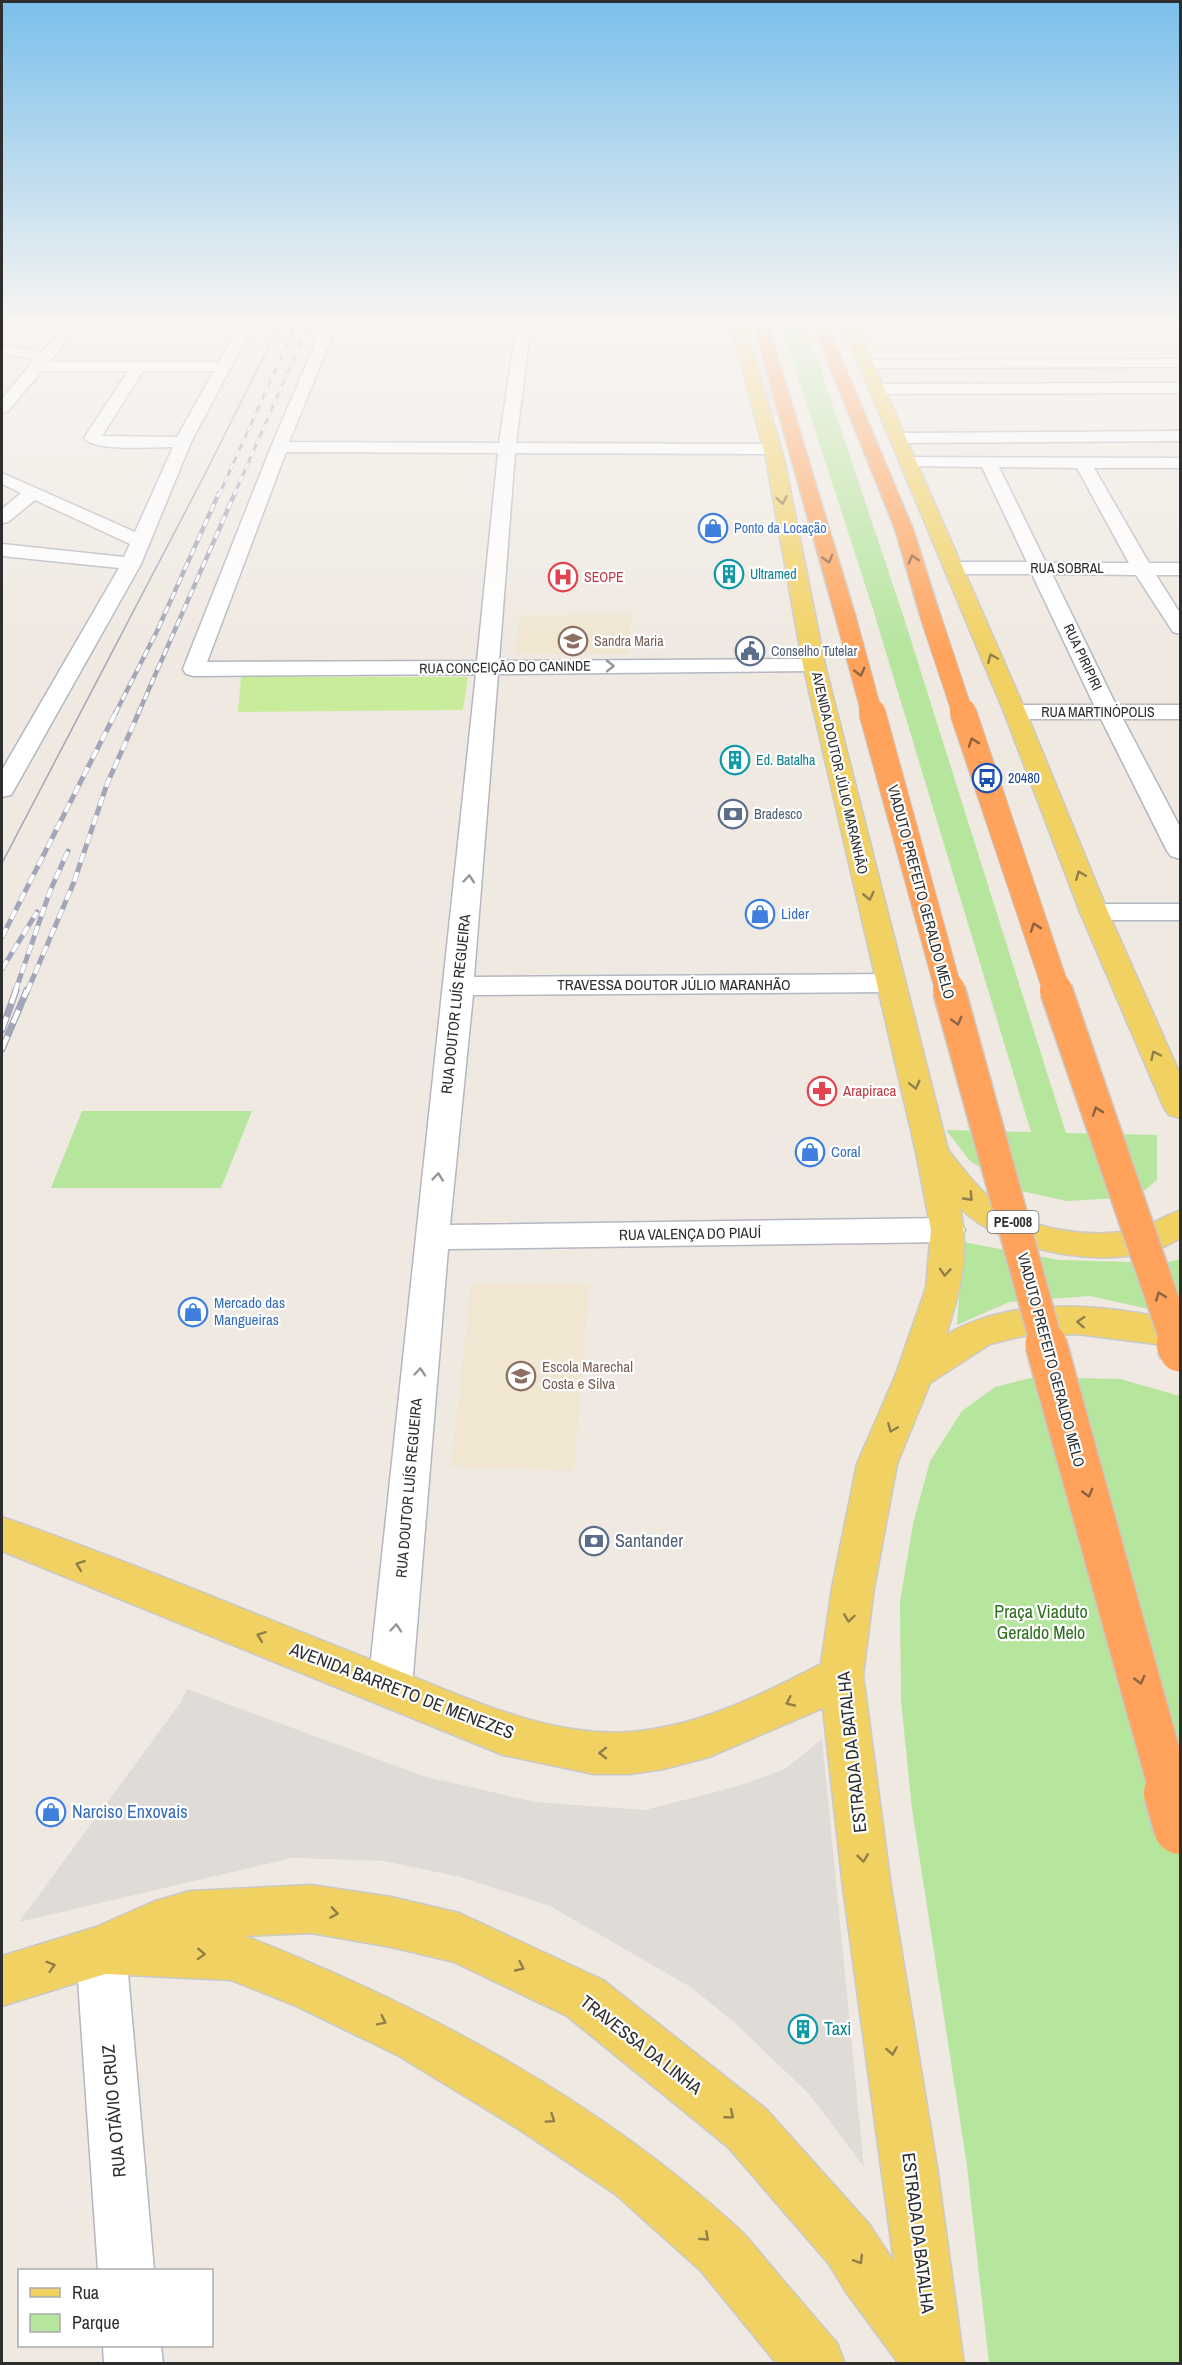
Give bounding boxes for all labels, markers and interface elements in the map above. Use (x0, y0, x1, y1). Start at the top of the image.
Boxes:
one-way arrow (776, 496, 788, 505)
shop icon: Ponto da Locação (697, 512, 729, 544)
place label: Ponto da Locação (734, 519, 827, 537)
one-way arrow (821, 553, 833, 564)
one-way arrow (908, 554, 920, 565)
building icon: Ultramed (713, 558, 745, 590)
street label: RUA SOBRAL (1030, 559, 1104, 577)
hospital icon: SEOPE (547, 561, 579, 593)
place label: Ultramed (750, 565, 797, 583)
place label: SEOPE (584, 568, 624, 586)
street label: RUA PIRIPIRI (1060, 621, 1106, 693)
school or university icon: Sandra Maria (557, 625, 589, 657)
place label: Sandra Maria (594, 632, 664, 650)
public building icon: Conselho Tutelar (734, 635, 766, 667)
place label: Conselho Tutelar (771, 642, 857, 660)
one-way arrow (987, 654, 999, 665)
street label: RUA CONCEIÇÃO DO CANINDE (419, 657, 591, 677)
one-way arrow (605, 660, 614, 672)
one-way arrow (853, 666, 865, 676)
street label: AVENIDA DOUTOR JÚLIO MARANHÃO (808, 669, 872, 876)
street label: RUA MARTINÓPOLIS (1041, 703, 1155, 721)
one-way arrow (968, 737, 980, 748)
building icon: Ed. Batalha (719, 744, 751, 776)
place label: Ed. Batalha (756, 751, 816, 769)
bus stop icon: 20480 (971, 762, 1003, 794)
place label: 20480 (1008, 769, 1040, 787)
street label: VIADUTO PREFEITO GERALDO MELO (883, 782, 960, 1001)
bank icon: Bradesco (717, 798, 749, 830)
place label: Bradesco (754, 805, 803, 823)
one-way arrow (1074, 870, 1087, 881)
one-way arrow (462, 874, 475, 884)
one-way arrow (862, 891, 875, 901)
shop icon: Lider (744, 898, 776, 930)
place label: Lider (781, 903, 809, 924)
street label: RUA DOUTOR LUÍS REGUEIRA (436, 912, 475, 1095)
one-way arrow (1030, 922, 1042, 933)
street label: TRAVESSA DOUTOR JÚLIO MARANHÃO (557, 974, 791, 995)
one-way arrow (950, 1015, 962, 1026)
one-way arrow (1151, 1050, 1163, 1061)
pharmacy icon: Arapiraca (806, 1075, 838, 1107)
place label: Arapiraca (842, 1080, 896, 1101)
one-way arrow (908, 1080, 921, 1090)
one-way arrow (1092, 1107, 1105, 1117)
shop icon: Coral (794, 1136, 826, 1168)
place label: Coral (831, 1141, 860, 1162)
one-way arrow (432, 1173, 444, 1182)
one-way arrow (962, 1191, 973, 1201)
road number: PE-008 (988, 1211, 1038, 1233)
street label: RUA VALENÇA DO PIAUÍ (619, 1222, 762, 1245)
street label: VIADUTO PREFEITO GERALDO MELO (1013, 1250, 1090, 1469)
one-way arrow (939, 1268, 952, 1277)
one-way arrow (1155, 1291, 1168, 1302)
place label: Mercado das Mangueiras (214, 1292, 285, 1330)
shop icon: Mercado das Mangueiras (177, 1296, 209, 1328)
one-way arrow (1076, 1316, 1085, 1329)
place label: Escola Marechal Costa e Silva (542, 1356, 633, 1394)
school or university icon: Escola Marechal Costa e Silva (505, 1360, 537, 1392)
one-way arrow (413, 1367, 426, 1376)
street label: RUA DOUTOR LUÍS REGUEIRA (390, 1396, 427, 1579)
one-way arrow (887, 1422, 899, 1433)
one-way arrow (1081, 1487, 1093, 1497)
bank icon: Santander (578, 1525, 610, 1557)
place label: Santander (615, 1528, 683, 1553)
one-way arrow (75, 1560, 86, 1572)
park label: Praça Viaduto Geraldo Melo (994, 1599, 1088, 1645)
one-way arrow (843, 1613, 855, 1622)
one-way arrow (389, 1624, 402, 1633)
one-way arrow (257, 1631, 268, 1643)
street label: AVENIDA BARRETO DE MENEZES (286, 1636, 518, 1745)
street label: ESTRADA DA BATALHA (831, 1670, 872, 1834)
one-way arrow (1133, 1675, 1145, 1685)
one-way arrow (785, 1695, 796, 1707)
one-way arrow (599, 1747, 608, 1759)
shop icon: Narciso Enxovais (35, 1796, 67, 1828)
place label: Narciso Enxovais (72, 1799, 188, 1824)
one-way arrow (857, 1853, 869, 1862)
one-way arrow (329, 1906, 339, 1919)
one-way arrow (197, 1948, 206, 1961)
one-way arrow (513, 1960, 524, 1972)
one-way arrow (45, 1961, 56, 1973)
street label: TRAVESSA DA LINHA (575, 1989, 708, 2100)
building icon: Taxi (787, 2013, 819, 2045)
one-way arrow (376, 2014, 387, 2026)
place label: Taxi (824, 2016, 851, 2041)
street label: RUA OTÁVIO CRUZ (95, 2044, 132, 2178)
one-way arrow (885, 2046, 897, 2055)
one-way arrow (723, 2107, 734, 2118)
one-way arrow (544, 2112, 555, 2123)
street label: ESTRADA DA BATALHA (896, 2151, 941, 2315)
one-way arrow (698, 2230, 709, 2241)
one-way arrow (852, 2254, 863, 2264)
legend (18, 2269, 213, 2347)
text: Rua (72, 2280, 99, 2305)
text: Parque (72, 2310, 120, 2335)

